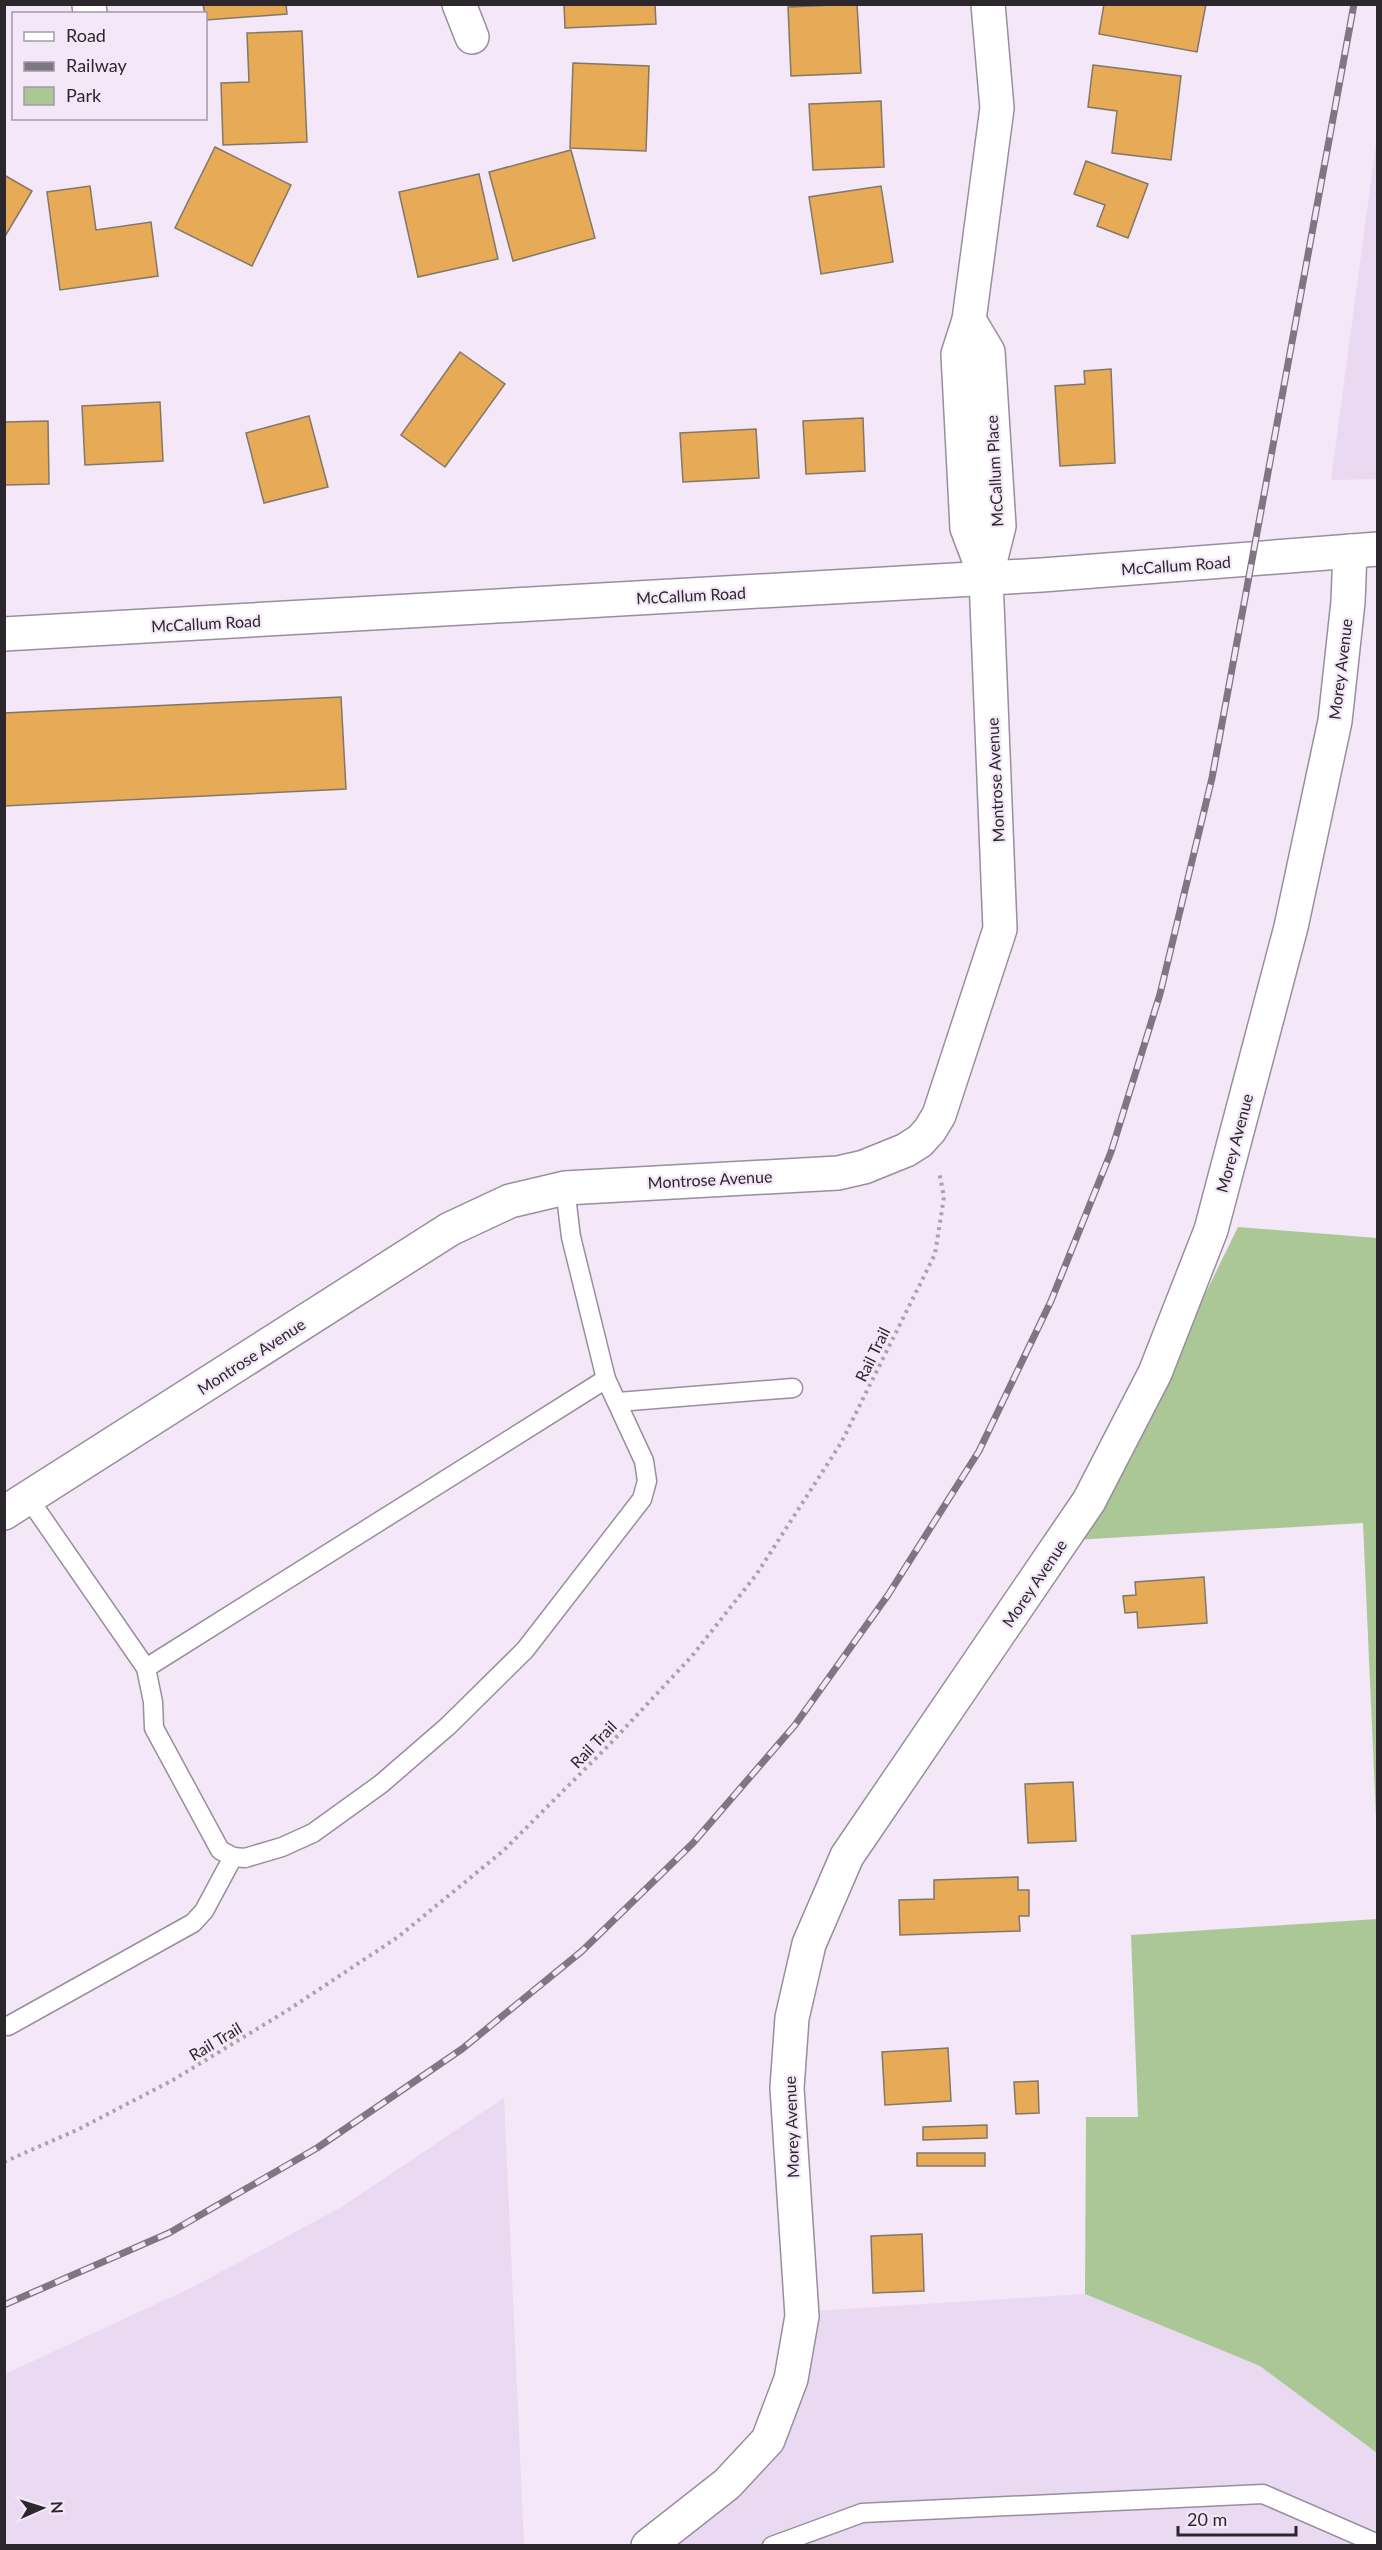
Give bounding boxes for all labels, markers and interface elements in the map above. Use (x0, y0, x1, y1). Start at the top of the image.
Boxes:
legend (12, 12, 207, 120)
text: Road (66, 24, 106, 46)
text: Railway (66, 54, 127, 76)
text: Park (66, 84, 102, 106)
street label: McCallum Place (982, 415, 1006, 527)
street label: McCallum Road (1121, 552, 1231, 578)
street label: McCallum Road (636, 583, 746, 607)
street label: McCallum Road (151, 611, 261, 635)
street label: Morey Avenue (1324, 617, 1356, 721)
street label: Montrose Avenue (982, 717, 1008, 843)
street label: Morey Avenue (1212, 1091, 1256, 1195)
street label: Montrose Avenue (647, 1166, 773, 1192)
street label: Montrose Avenue (194, 1314, 308, 1398)
street label: Rail Trail (851, 1324, 893, 1384)
street label: Morey Avenue (998, 1535, 1070, 1631)
street label: Rail Trail (566, 1717, 620, 1771)
street label: Rail Trail (185, 2018, 245, 2064)
street label: Morey Avenue (780, 2076, 802, 2178)
north arrow (12, 2478, 72, 2538)
scale bar (1178, 2499, 1296, 2537)
text: N (48, 2501, 67, 2514)
text: 20 m (1187, 2508, 1227, 2530)

